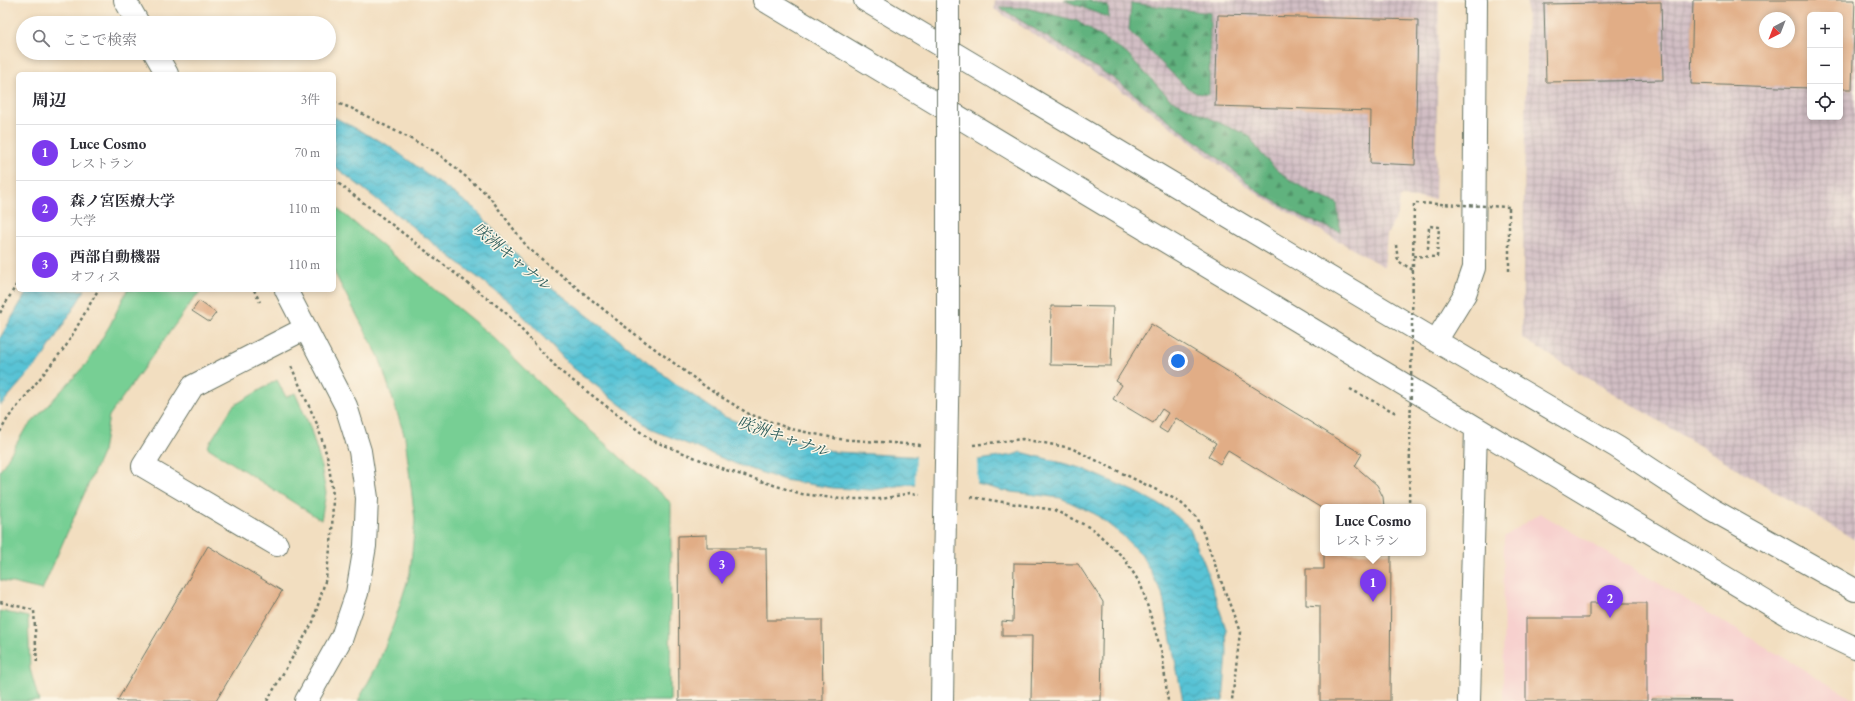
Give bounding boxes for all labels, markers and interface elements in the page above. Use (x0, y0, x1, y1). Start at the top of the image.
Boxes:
north arrow (1759, 12, 1795, 48)
map controls (1807, 12, 1843, 120)
button: + (1807, 12, 1843, 48)
search box (16, 16, 336, 60)
icon: search (30, 27, 52, 49)
text: ここで検索 (62, 30, 137, 49)
button: − (1807, 48, 1843, 84)
button: locate (1807, 84, 1843, 120)
text: 周辺 (32, 89, 66, 111)
text: 3件 (301, 91, 320, 108)
text: Luce Cosmo (70, 134, 146, 153)
text: 1 (42, 144, 48, 161)
text: 70 m (295, 144, 320, 161)
text: レストラン (70, 155, 135, 172)
text: 森ノ宮医療大学 (70, 191, 175, 210)
text: 2 (42, 200, 48, 217)
text: 110 m (289, 200, 320, 217)
text: 大学 (70, 212, 96, 229)
water label: 咲洲キャナル (468, 218, 556, 296)
text: 西部自動機器 (70, 247, 160, 266)
text: 3 (42, 256, 48, 273)
text: 110 m (289, 256, 320, 273)
text: オフィス (70, 268, 121, 285)
your location (1168, 351, 1188, 371)
water label: 咲洲キャナル (734, 411, 833, 463)
popup (1320, 504, 1426, 556)
text: Luce Cosmo (1335, 511, 1411, 530)
text: レストラン (1335, 532, 1400, 549)
pin: 3 (709, 551, 735, 584)
pin: 1 (1360, 569, 1386, 602)
pin: 2 (1597, 585, 1623, 618)

